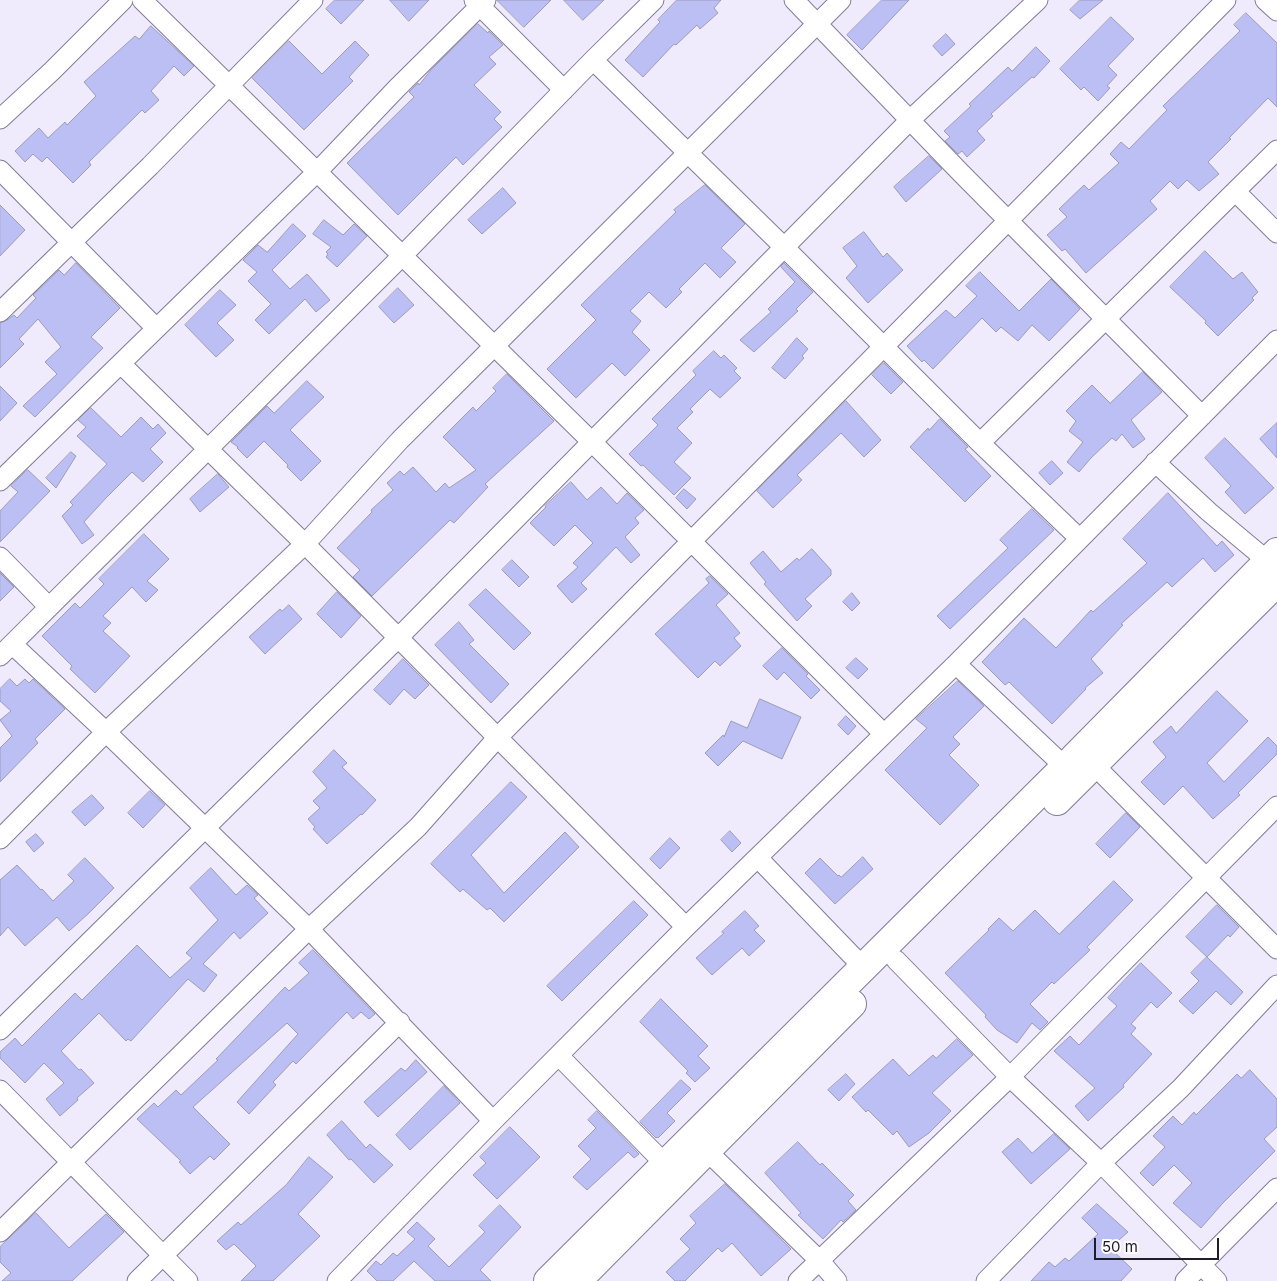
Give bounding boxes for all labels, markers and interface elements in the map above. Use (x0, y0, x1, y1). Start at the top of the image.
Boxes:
scale bar (1097, 1228, 1222, 1260)
text: 50 m (1102, 1237, 1138, 1256)

